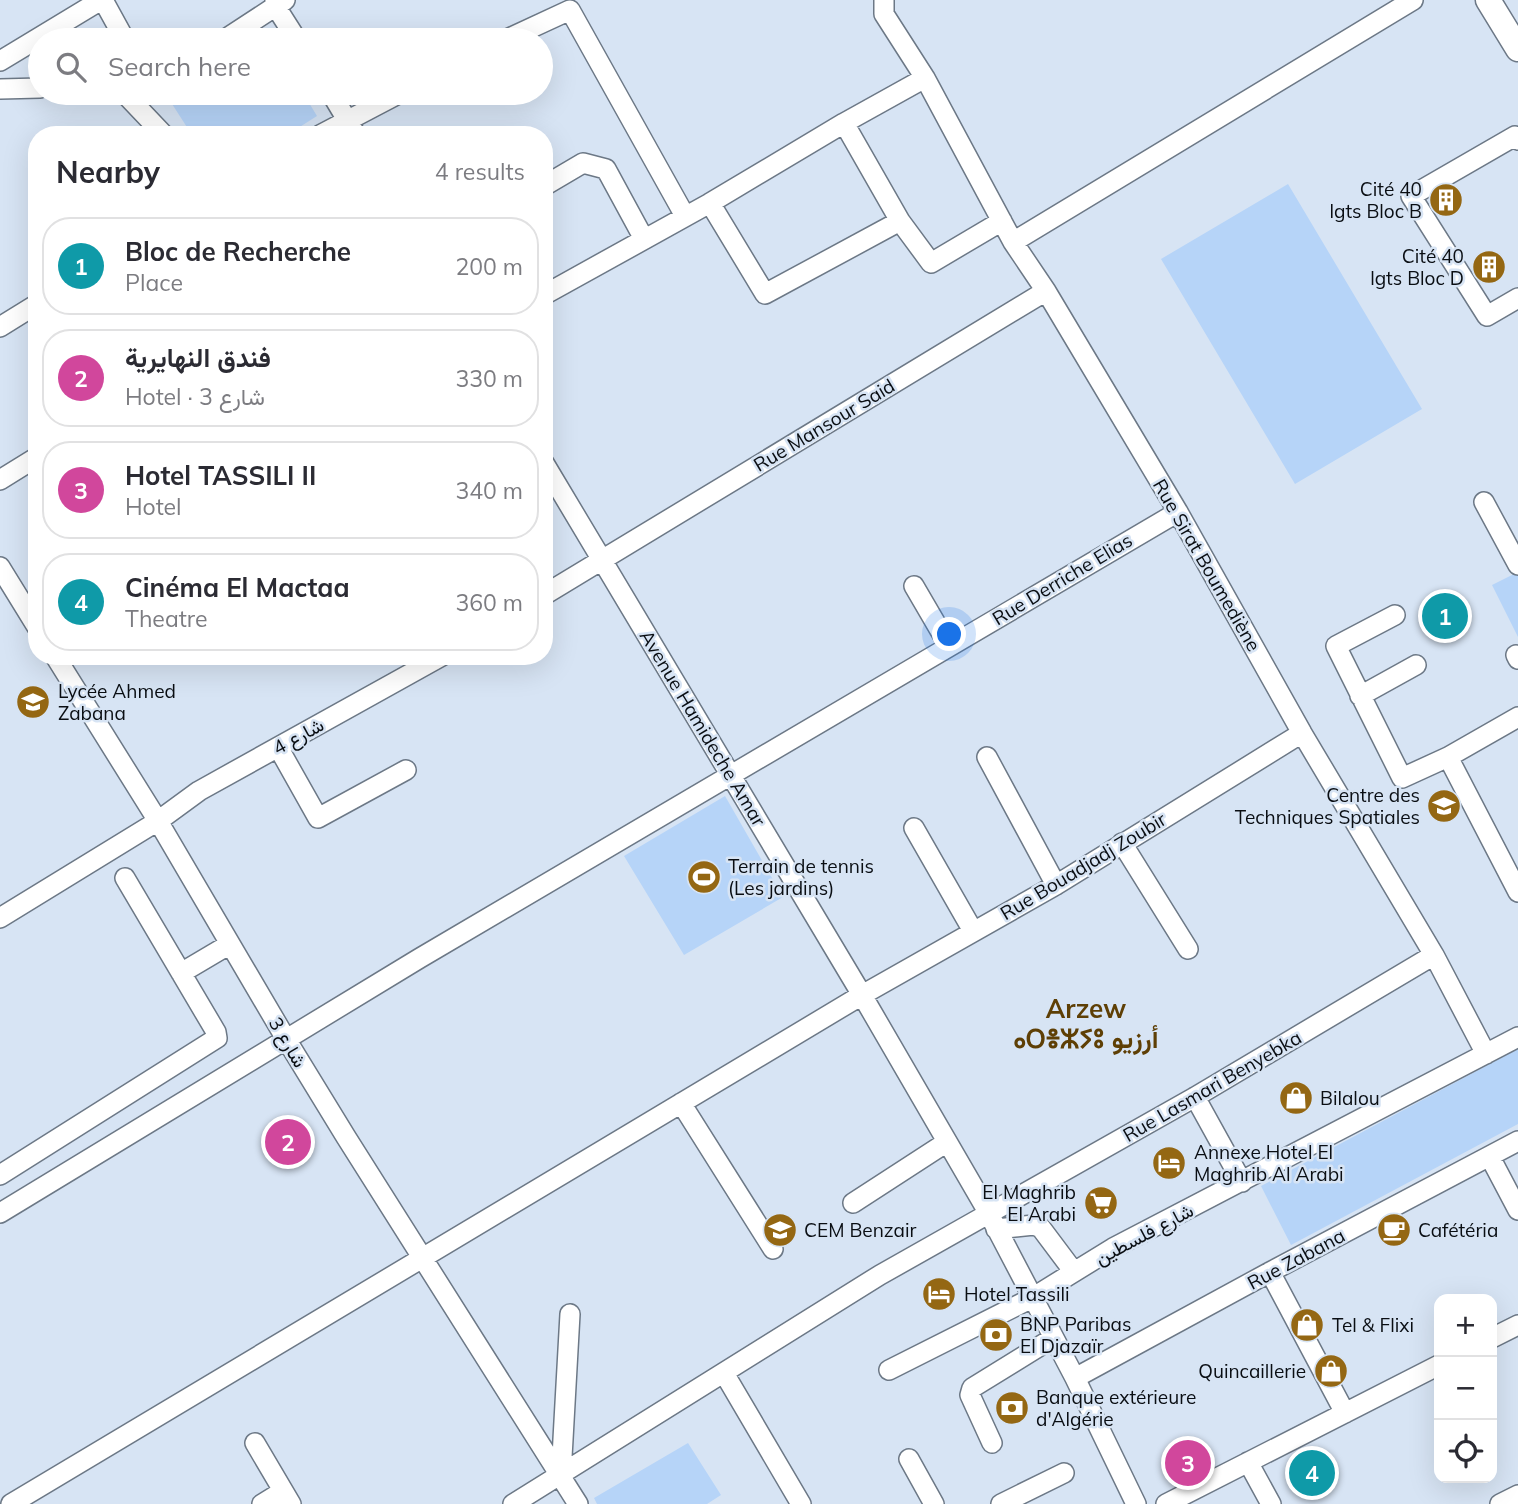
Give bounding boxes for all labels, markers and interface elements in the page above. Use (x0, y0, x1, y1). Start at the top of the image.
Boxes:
search box (28, 28, 553, 105)
icon: search (52, 48, 90, 86)
text: Search here (108, 50, 251, 83)
text: Nearby (56, 153, 160, 191)
text: 4 results (435, 157, 525, 186)
place label: Cité 40 lgts Bloc B (1329, 177, 1422, 223)
building icon: Cité 40 lgts Bloc B (1427, 181, 1465, 219)
text: Bloc de Recherche (125, 235, 351, 268)
place label: Cité 40 lgts Bloc D (1370, 244, 1464, 290)
building icon: Cité 40 lgts Bloc D (1470, 248, 1508, 286)
text: 1 (74, 252, 88, 281)
text: 200 m (455, 252, 523, 281)
text: Place (125, 268, 183, 297)
text: فندق النهايرية (125, 341, 271, 374)
text: 2 (74, 364, 88, 393)
text: 330 m (455, 364, 523, 393)
street label: Rue Mansour Said (749, 373, 899, 477)
text: Hotel · شارع 3 (125, 382, 265, 411)
text: Hotel TASSILI II (125, 459, 316, 492)
street label: Rue Sirat Boumediène (1148, 475, 1266, 655)
text: 3 (74, 476, 88, 505)
text: 340 m (455, 476, 523, 505)
text: Hotel (125, 492, 182, 521)
street label: Rue Derriche Elias (988, 528, 1136, 630)
text: Cinéma El Mactaa (125, 571, 350, 604)
text: 4 (74, 588, 88, 617)
text: 360 m (455, 588, 523, 617)
pin: 1 (1422, 590, 1468, 642)
text: Theatre (125, 604, 207, 633)
your location (932, 617, 966, 651)
street label: Avenue Hamideche Amar (635, 625, 771, 831)
place label: Lycée Ahmed Zabana (58, 679, 176, 725)
school or university icon: Lycée Ahmed Zabana (14, 683, 52, 721)
street label: شارع 4 (268, 712, 328, 761)
place label: Centre des Techniques Spatiales (1235, 783, 1420, 829)
school or university icon: Centre des Techniques Spatiales (1425, 787, 1463, 825)
street label: Rue Bouadjadj Zoubir (996, 807, 1170, 925)
place label: Terrain de tennis (Les jardins) (728, 854, 874, 900)
sports icon: Terrain de tennis (Les jardins) (685, 858, 723, 896)
district label: Arzew ⴰⵔⴻⵣⵢⵓ أرزيو (1014, 992, 1158, 1055)
street label: شارع 3 (263, 1012, 312, 1072)
street label: Rue Lasmari Benyebka (1118, 1025, 1306, 1147)
shop icon: Bilalou (1277, 1079, 1315, 1117)
place label: Bilalou (1320, 1086, 1380, 1110)
pin: 2 (265, 1116, 311, 1168)
place label: Annexe Hotel El Maghrib Al Arabi (1194, 1140, 1344, 1186)
hotel icon: Annexe Hotel El Maghrib Al Arabi (1150, 1144, 1188, 1182)
place label: El Maghrib El Arabi (982, 1180, 1076, 1226)
supermarket icon: El Maghrib El Arabi (1082, 1184, 1120, 1222)
street label: شارع فلسطين (1091, 1198, 1198, 1271)
school or university icon: CEM Benzair (761, 1211, 799, 1249)
cafe icon: Cafétéria (1375, 1211, 1413, 1249)
place label: CEM Benzair (804, 1218, 917, 1242)
place label: Cafétéria (1418, 1218, 1498, 1242)
street label: Rue Zabana (1243, 1223, 1349, 1295)
hotel icon: Hotel Tassili (920, 1275, 958, 1313)
place label: Hotel Tassili (964, 1282, 1070, 1306)
map controls (1434, 1294, 1497, 1483)
button: + (1434, 1294, 1497, 1357)
shop icon: Tel & Flixi (1288, 1306, 1326, 1344)
place label: BNP Paribas El Djazaïr (1020, 1312, 1131, 1358)
place label: Tel & Flixi (1332, 1313, 1414, 1337)
bank icon: BNP Paribas El Djazaïr (977, 1316, 1015, 1354)
shop icon: Quincaillerie (1312, 1352, 1350, 1390)
button: − (1434, 1357, 1497, 1420)
place label: Quincaillerie (1198, 1359, 1306, 1383)
place label: Banque extérieure d'Algérie (1036, 1385, 1196, 1431)
bank icon: Banque extérieure d'Algérie (993, 1389, 1031, 1427)
button: locate (1434, 1420, 1497, 1483)
pin: 3 (1165, 1437, 1211, 1489)
pin: 4 (1289, 1447, 1335, 1499)

